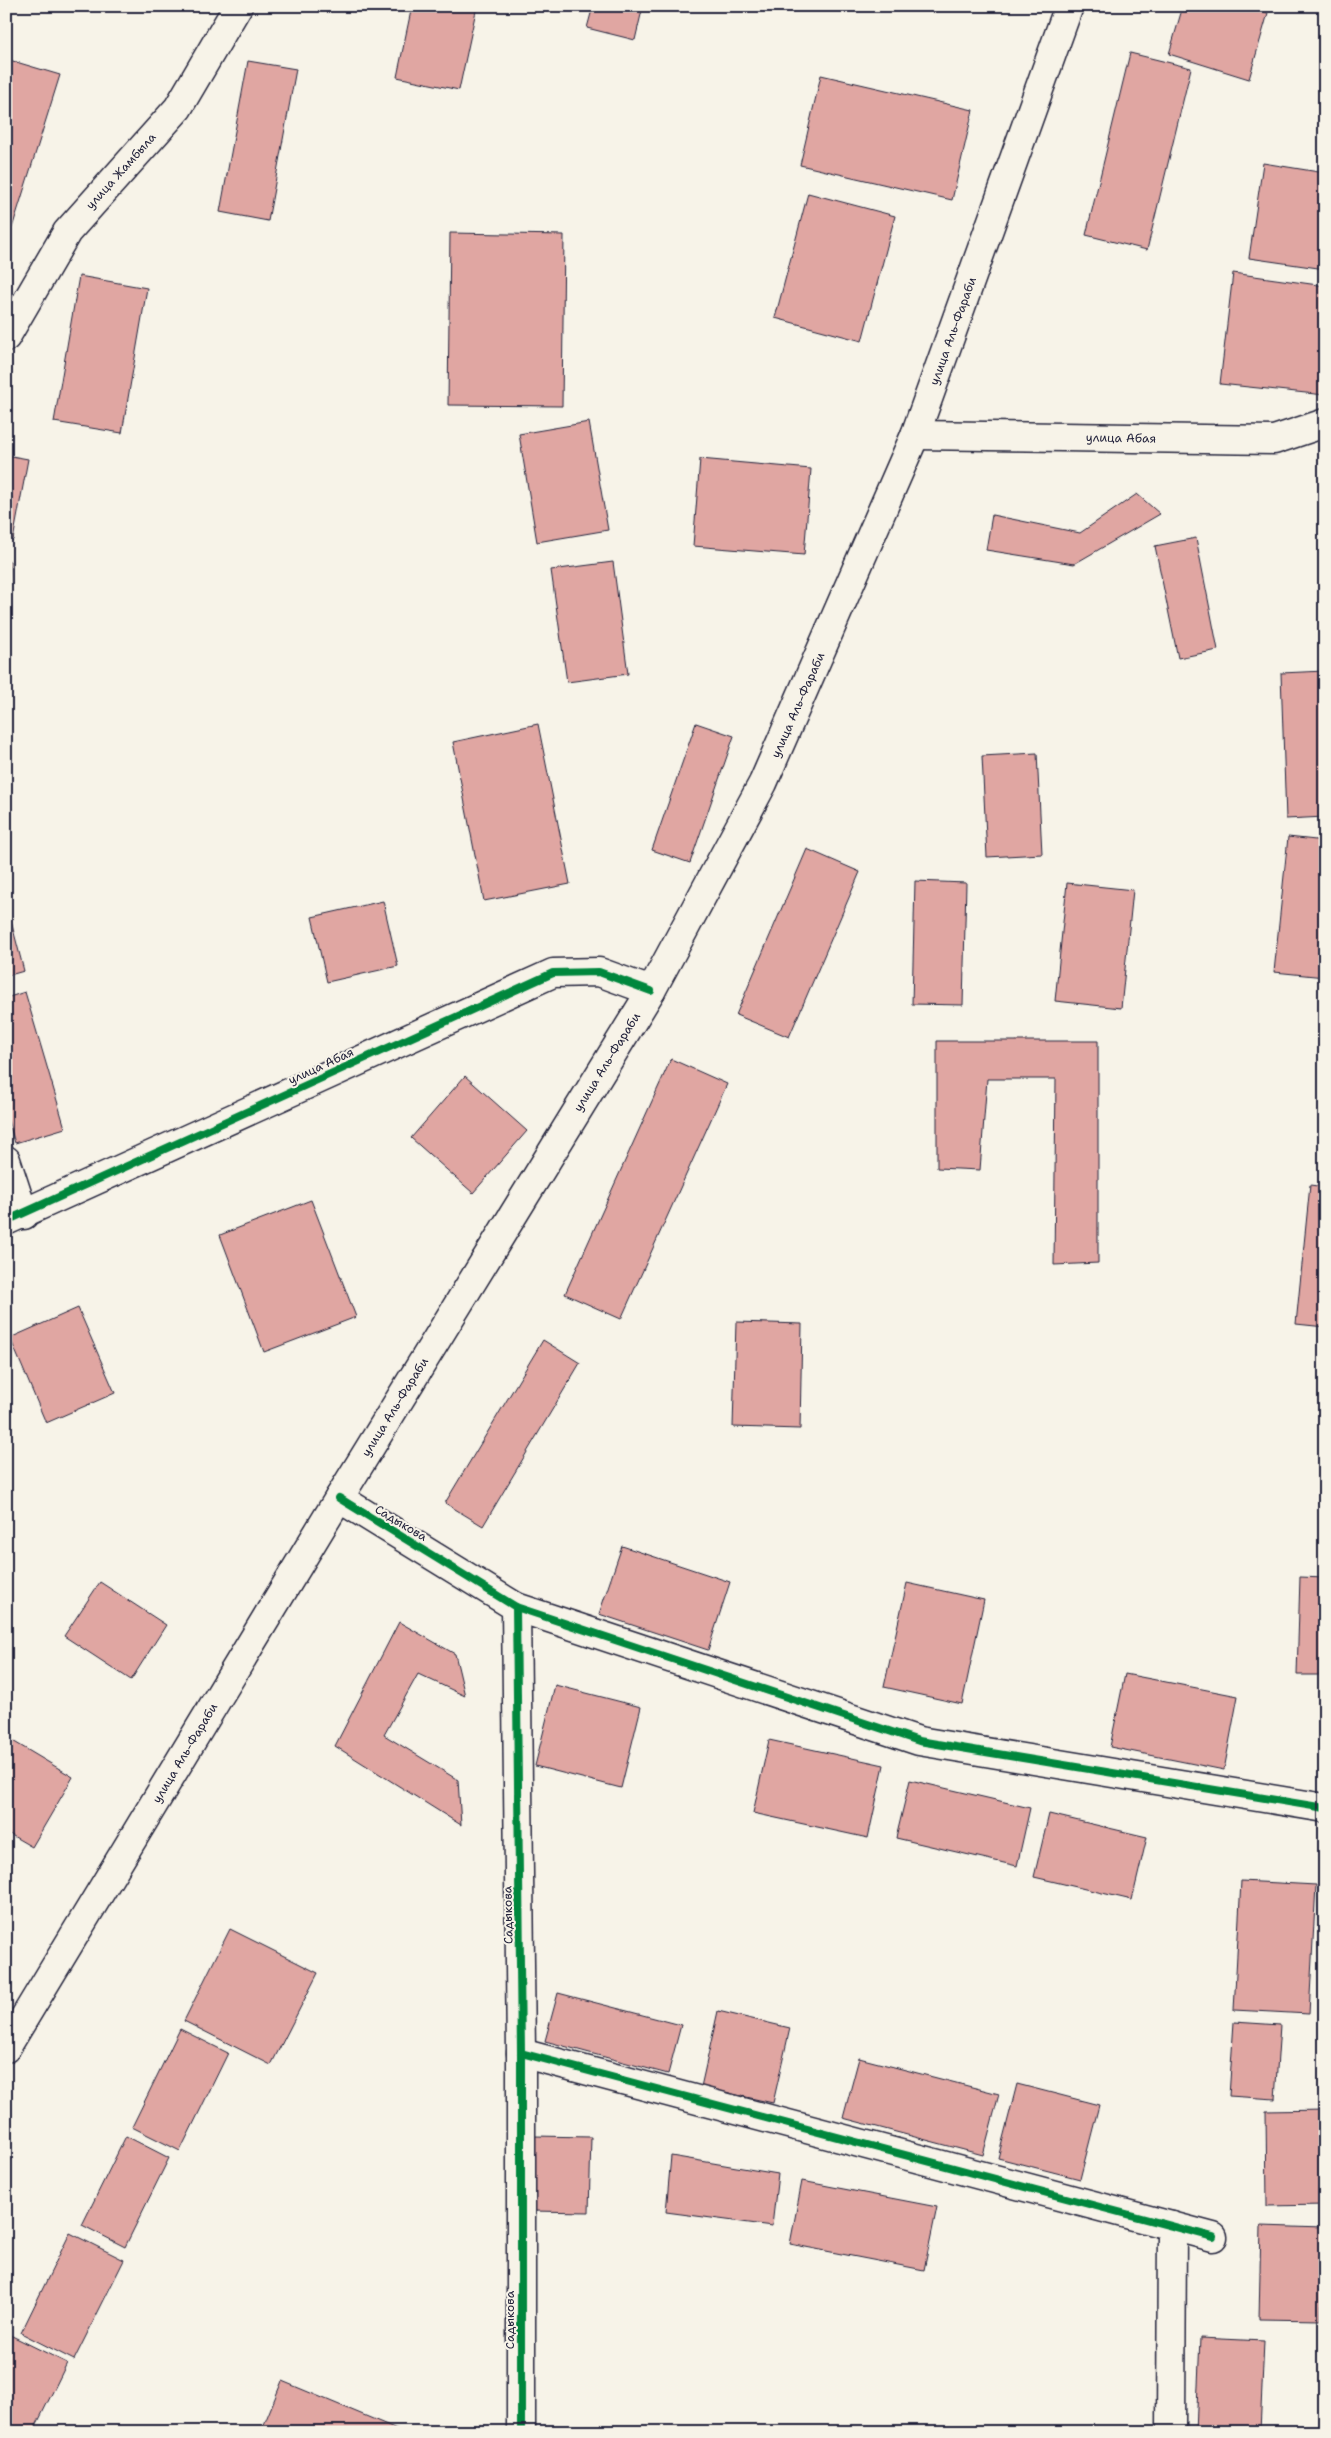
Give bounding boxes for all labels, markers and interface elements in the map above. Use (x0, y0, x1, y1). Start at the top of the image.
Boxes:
street label: улица Жамбыла (82, 129, 160, 213)
street label: улица Аль-Фараби (926, 275, 980, 387)
street label: улица Абая (1086, 429, 1156, 447)
street label: улица Аль-Фараби (768, 650, 829, 760)
street label: улица Аль-Фараби (570, 1009, 644, 1115)
street label: улица Абая (286, 1044, 356, 1088)
street label: улица Аль-Фараби (358, 1354, 432, 1460)
street label: Садыкова (372, 1501, 431, 1545)
street label: улица Аль-Фараби (149, 1700, 221, 1806)
street label: Садыкова (499, 1885, 517, 1944)
street label: Садыкова (502, 2290, 518, 2349)

